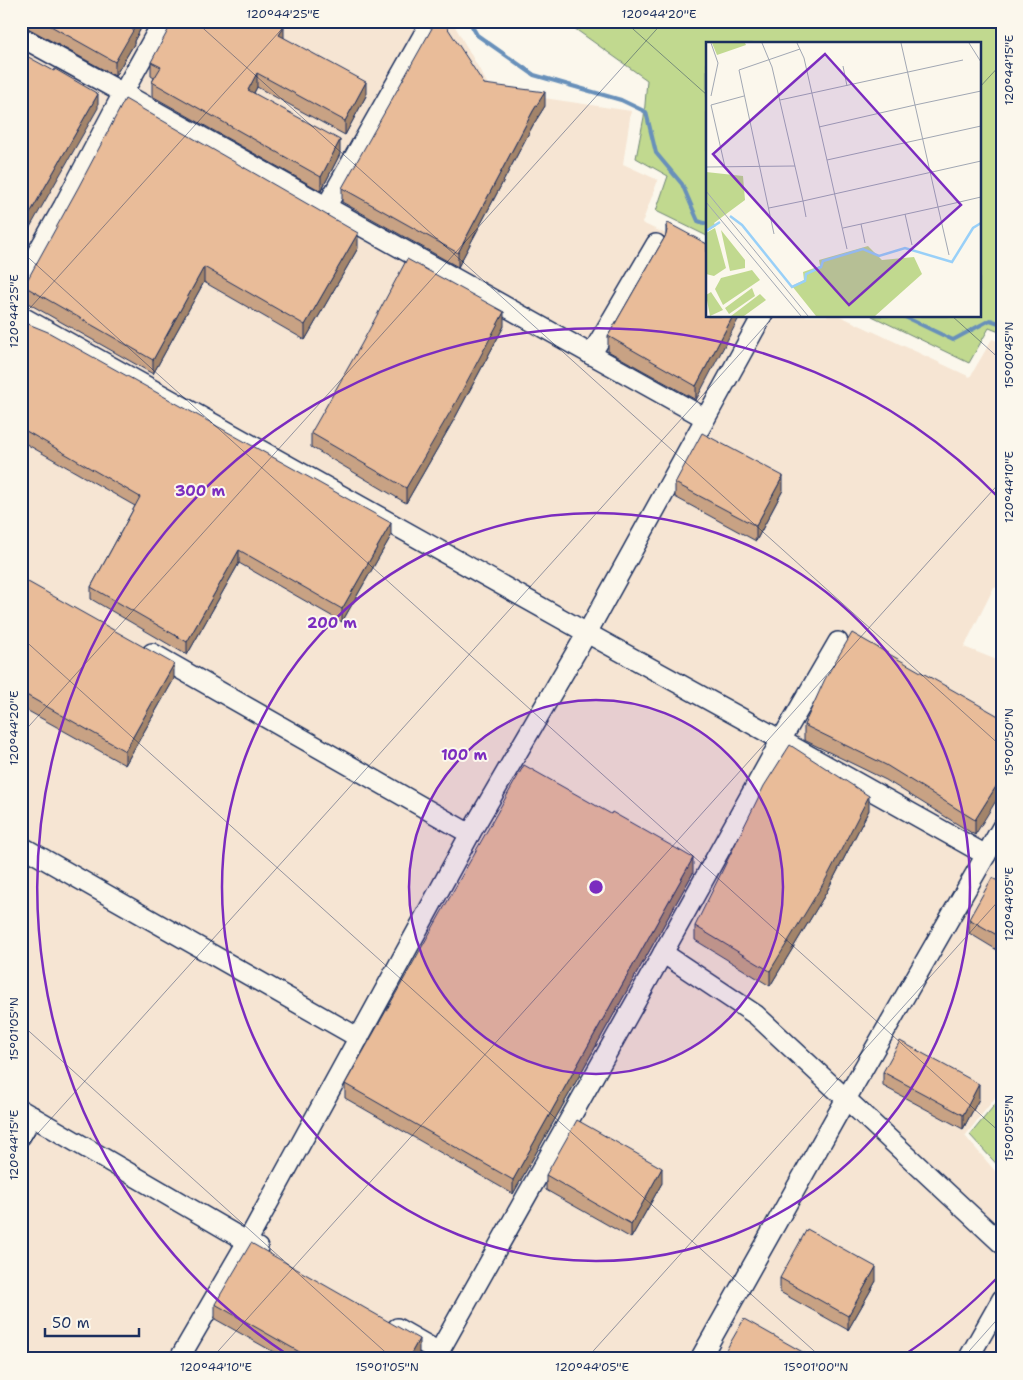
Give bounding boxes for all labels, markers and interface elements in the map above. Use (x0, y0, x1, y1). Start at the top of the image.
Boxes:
text: 120°44'25"E (246, 6, 320, 22)
text: 120°44'20"E (622, 6, 696, 22)
text: 120°44'15"E (1001, 35, 1017, 105)
inset map (706, 42, 980, 318)
text: 120°44'25"E (6, 274, 22, 348)
text: 15°00'45"N (1001, 322, 1017, 388)
text: 120°44'10"E (1001, 451, 1017, 523)
text: 300 m (175, 481, 225, 501)
text: 200 m (307, 613, 357, 633)
text: 120°44'20"E (6, 691, 22, 765)
text: 15°00'50"N (1001, 708, 1017, 776)
text: 100 m (441, 745, 487, 765)
text: 120°44'05"E (1001, 867, 1017, 941)
centre of rings (587, 878, 605, 896)
text: 15°01'05"N (6, 997, 22, 1061)
text: 15°00'55"N (1001, 1095, 1017, 1161)
text: 120°44'15"E (6, 1110, 22, 1180)
scale bar (45, 1305, 139, 1337)
text: 50 m (52, 1313, 90, 1333)
text: 120°44'10"E (180, 1359, 252, 1375)
text: 15°01'05"N (355, 1359, 419, 1375)
text: 120°44'05"E (555, 1359, 629, 1375)
text: 15°01'00"N (784, 1359, 848, 1375)

